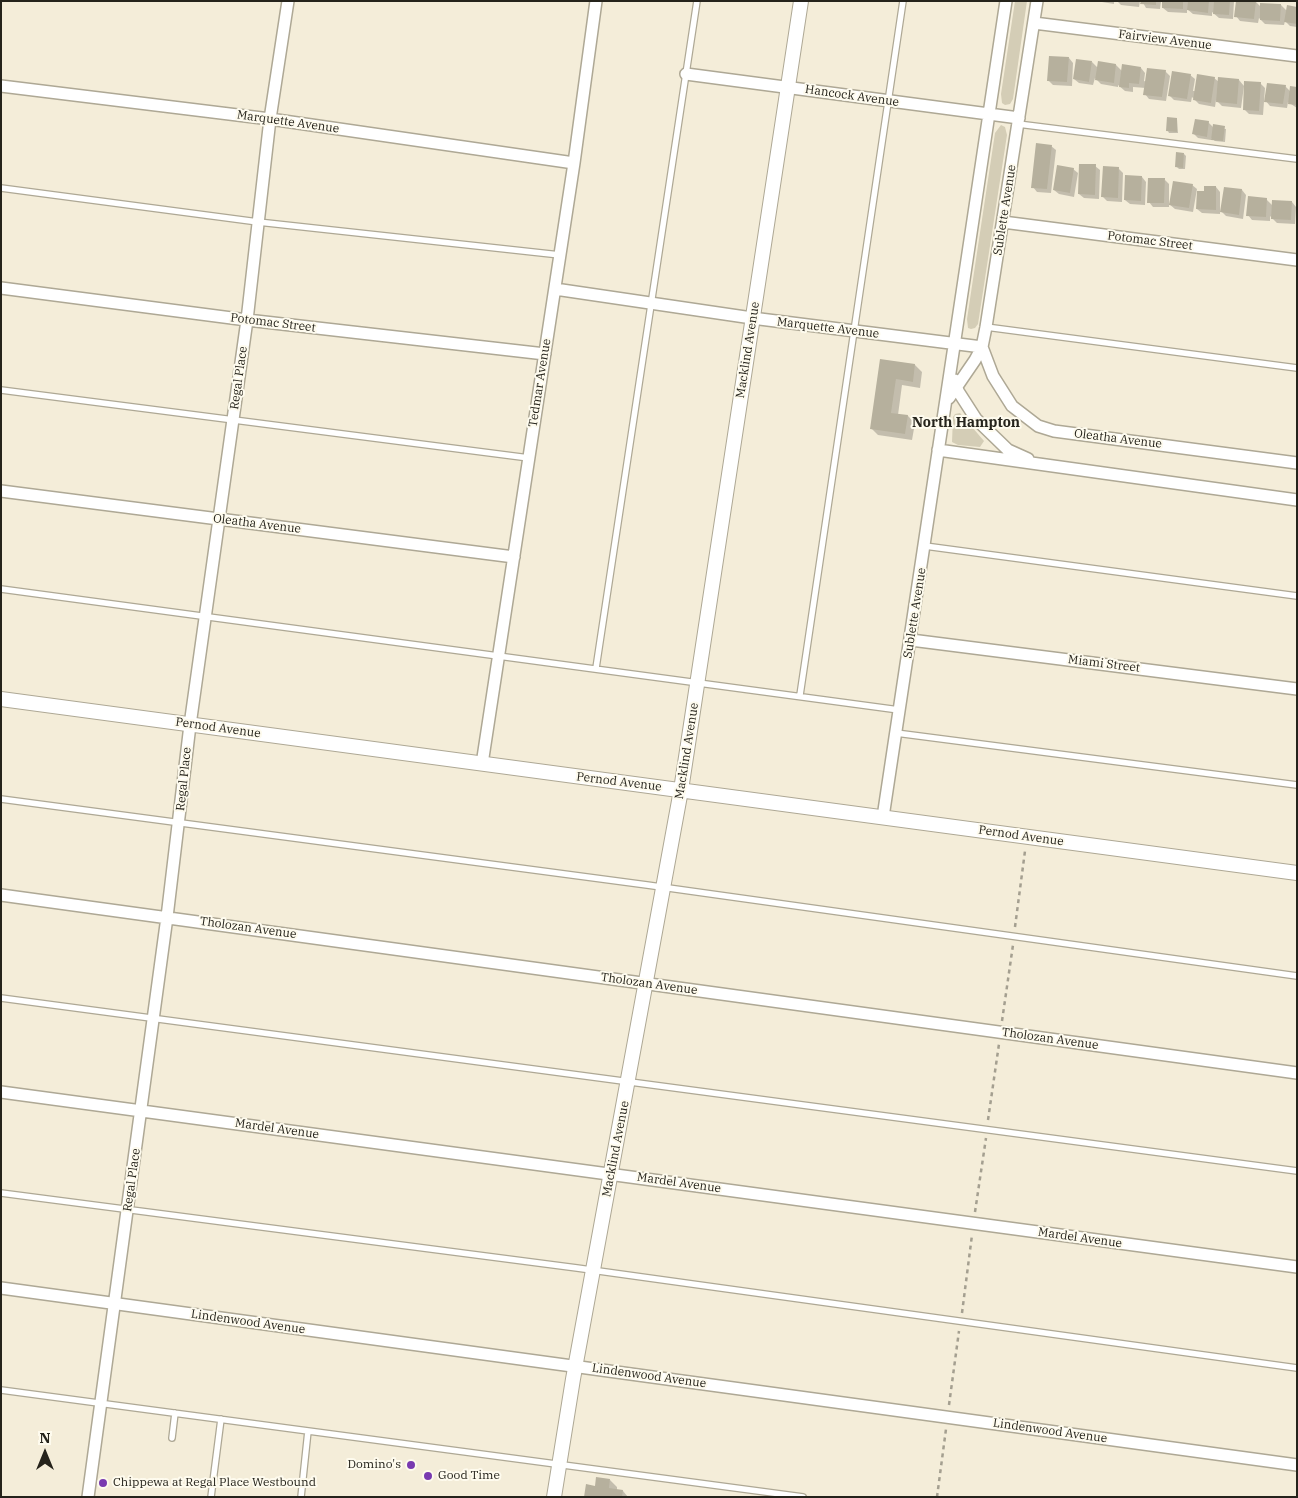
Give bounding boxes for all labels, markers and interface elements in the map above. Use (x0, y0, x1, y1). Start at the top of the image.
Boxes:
street label: Fairview Avenue (1117, 27, 1213, 53)
street label: Hancock Avenue (804, 82, 900, 110)
street label: Marquette Avenue (236, 108, 340, 136)
street label: Sublette Avenue (991, 164, 1019, 256)
street label: Potomac Street (1107, 229, 1193, 253)
street label: Macklind Avenue (733, 301, 763, 399)
street label: Potomac Street (230, 311, 316, 335)
street label: Marquette Avenue (776, 315, 880, 341)
street label: Tedmar Avenue (526, 338, 554, 428)
street label: Regal Place (227, 345, 251, 411)
district label: North Hampton (912, 415, 1020, 431)
street label: Oleatha Avenue (1073, 426, 1163, 452)
street label: Oleatha Avenue (212, 511, 302, 537)
street label: Sublette Avenue (901, 567, 929, 659)
street label: Miami Street (1067, 652, 1141, 676)
street label: Macklind Avenue (672, 702, 702, 800)
street label: Pernod Avenue (175, 715, 261, 741)
street label: Regal Place (173, 746, 195, 812)
street label: Pernod Avenue (576, 770, 662, 794)
street label: Pernod Avenue (978, 823, 1064, 849)
street label: Tholozan Avenue (199, 914, 297, 942)
street label: Tholozan Avenue (600, 970, 698, 998)
street label: Tholozan Avenue (1001, 1025, 1099, 1053)
street label: Macklind Avenue (600, 1100, 632, 1198)
street label: Mardel Avenue (234, 1116, 320, 1142)
street label: Regal Place (120, 1147, 144, 1213)
street label: Mardel Avenue (636, 1170, 722, 1196)
street label: Mardel Avenue (1037, 1225, 1123, 1251)
street label: Lindenwood Avenue (190, 1307, 306, 1337)
street label: Lindenwood Avenue (591, 1361, 707, 1391)
street label: Lindenwood Avenue (992, 1416, 1108, 1446)
north arrow (20, 1428, 70, 1478)
text: N (39, 1429, 51, 1447)
place label: Domino's (348, 1458, 401, 1472)
marker: Domino's (405, 1459, 417, 1471)
place label: Good Time (438, 1469, 500, 1483)
marker: Good Time (422, 1470, 434, 1482)
place label: Chippewa at Regal Place Westbound (113, 1476, 316, 1490)
marker: Chippewa at Regal Place Westbound (97, 1477, 109, 1489)

